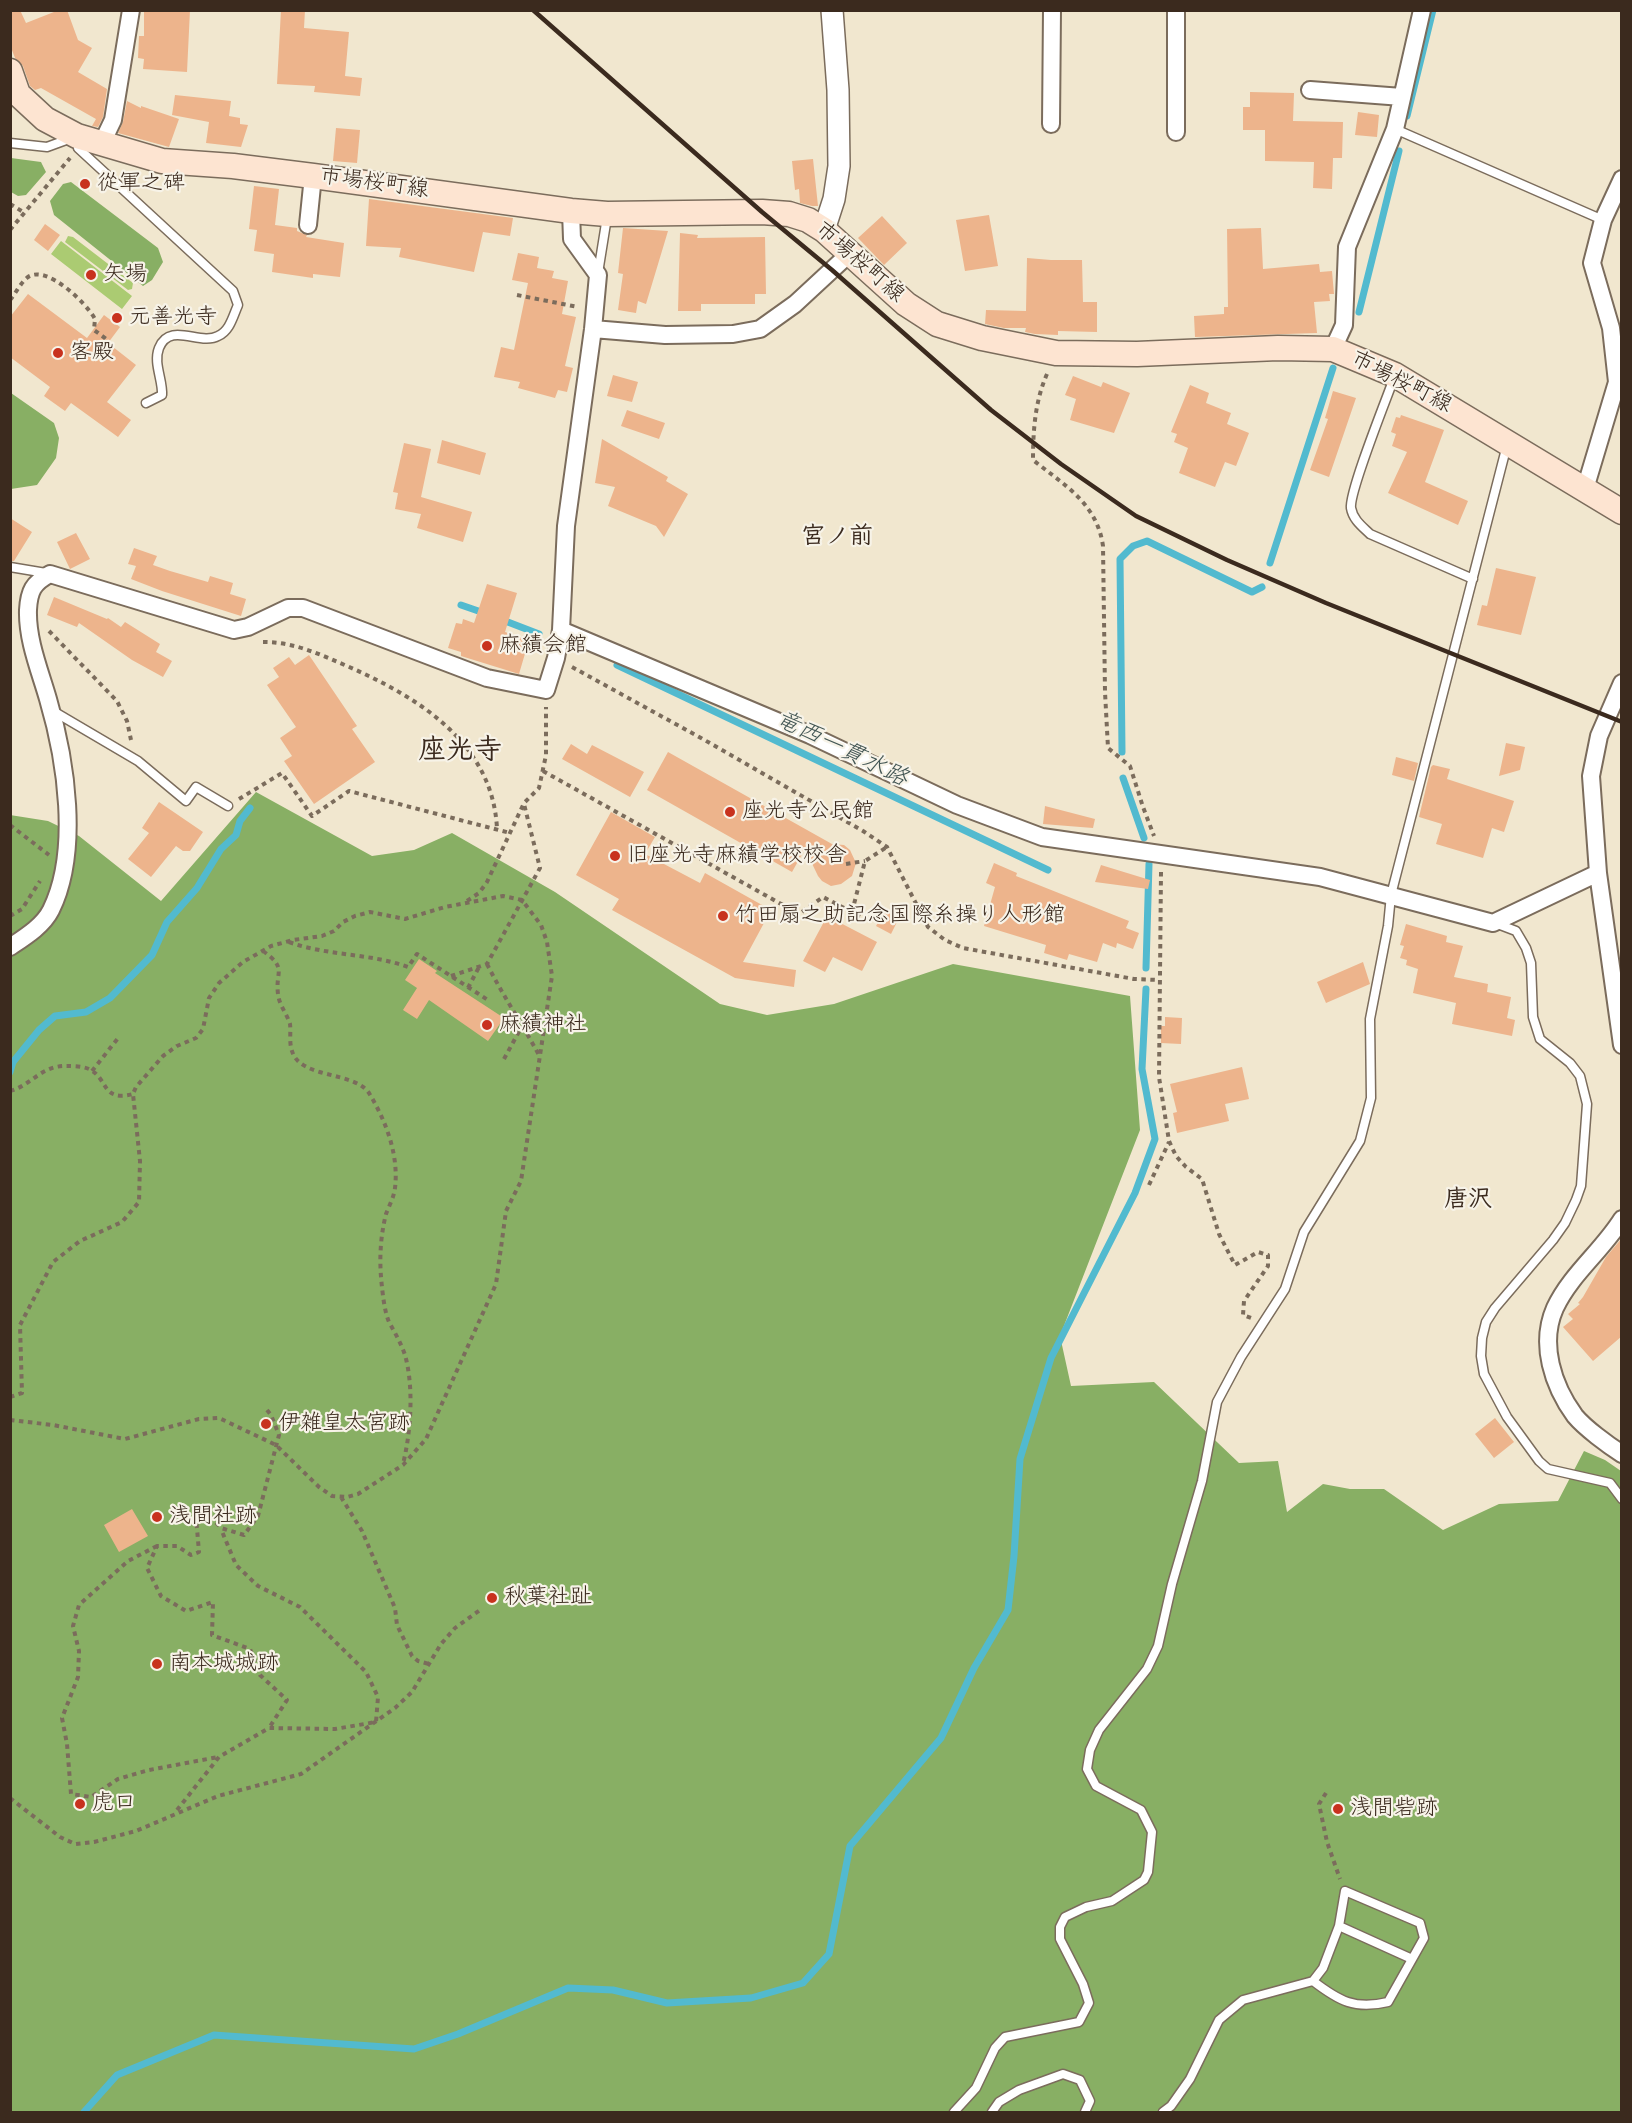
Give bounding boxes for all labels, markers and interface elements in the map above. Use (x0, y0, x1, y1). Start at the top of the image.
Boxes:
street label: 市場桜町線 (318, 163, 430, 205)
place label: 從軍之碑 (97, 171, 185, 197)
marker: 從軍之碑 (78, 177, 92, 191)
street label: 市場桜町線 (809, 217, 909, 309)
place label: 矢場 (103, 262, 147, 288)
marker: 矢場 (84, 268, 98, 282)
place label: 元善光寺 (129, 305, 217, 331)
marker: 元善光寺 (110, 311, 124, 325)
place label: 客殿 (70, 340, 114, 366)
marker: 客殿 (51, 346, 65, 360)
street label: 市場桜町線 (1346, 346, 1456, 420)
district label: 宮ノ前 (801, 524, 873, 552)
place label: 麻績会館 (499, 633, 587, 659)
marker: 麻績会館 (480, 639, 494, 653)
water label: 竜西一貫水路 (770, 705, 912, 795)
district label: 座光寺 (418, 735, 502, 769)
place label: 座光寺公民館 (742, 799, 874, 825)
marker: 座光寺公民館 (723, 805, 737, 819)
place label: 旧座光寺麻績学校校舎 (627, 843, 847, 869)
marker: 旧座光寺麻績学校校舎 (608, 849, 622, 863)
place label: 竹田扇之助記念国際糸操り人形館 (735, 903, 1065, 929)
marker: 竹田扇之助記念国際糸操り人形館 (716, 909, 730, 923)
place label: 麻績神社 (499, 1012, 587, 1038)
marker: 麻績神社 (480, 1018, 494, 1032)
district label: 唐沢 (1444, 1187, 1492, 1215)
place label: 伊雑皇太宮跡 (278, 1411, 410, 1437)
marker: 伊雑皇太宮跡 (259, 1417, 273, 1431)
place label: 浅間社跡 (169, 1504, 257, 1530)
marker: 浅間社跡 (150, 1510, 164, 1524)
place label: 秋葉社趾 (504, 1585, 592, 1611)
marker: 秋葉社趾 (485, 1591, 499, 1605)
place label: 南本城城跡 (169, 1651, 279, 1677)
marker: 南本城城跡 (150, 1657, 164, 1671)
place label: 虎口 (92, 1791, 136, 1817)
place label: 浅間砦跡 (1350, 1796, 1438, 1822)
marker: 虎口 (73, 1797, 87, 1811)
marker: 浅間砦跡 (1331, 1802, 1345, 1816)

